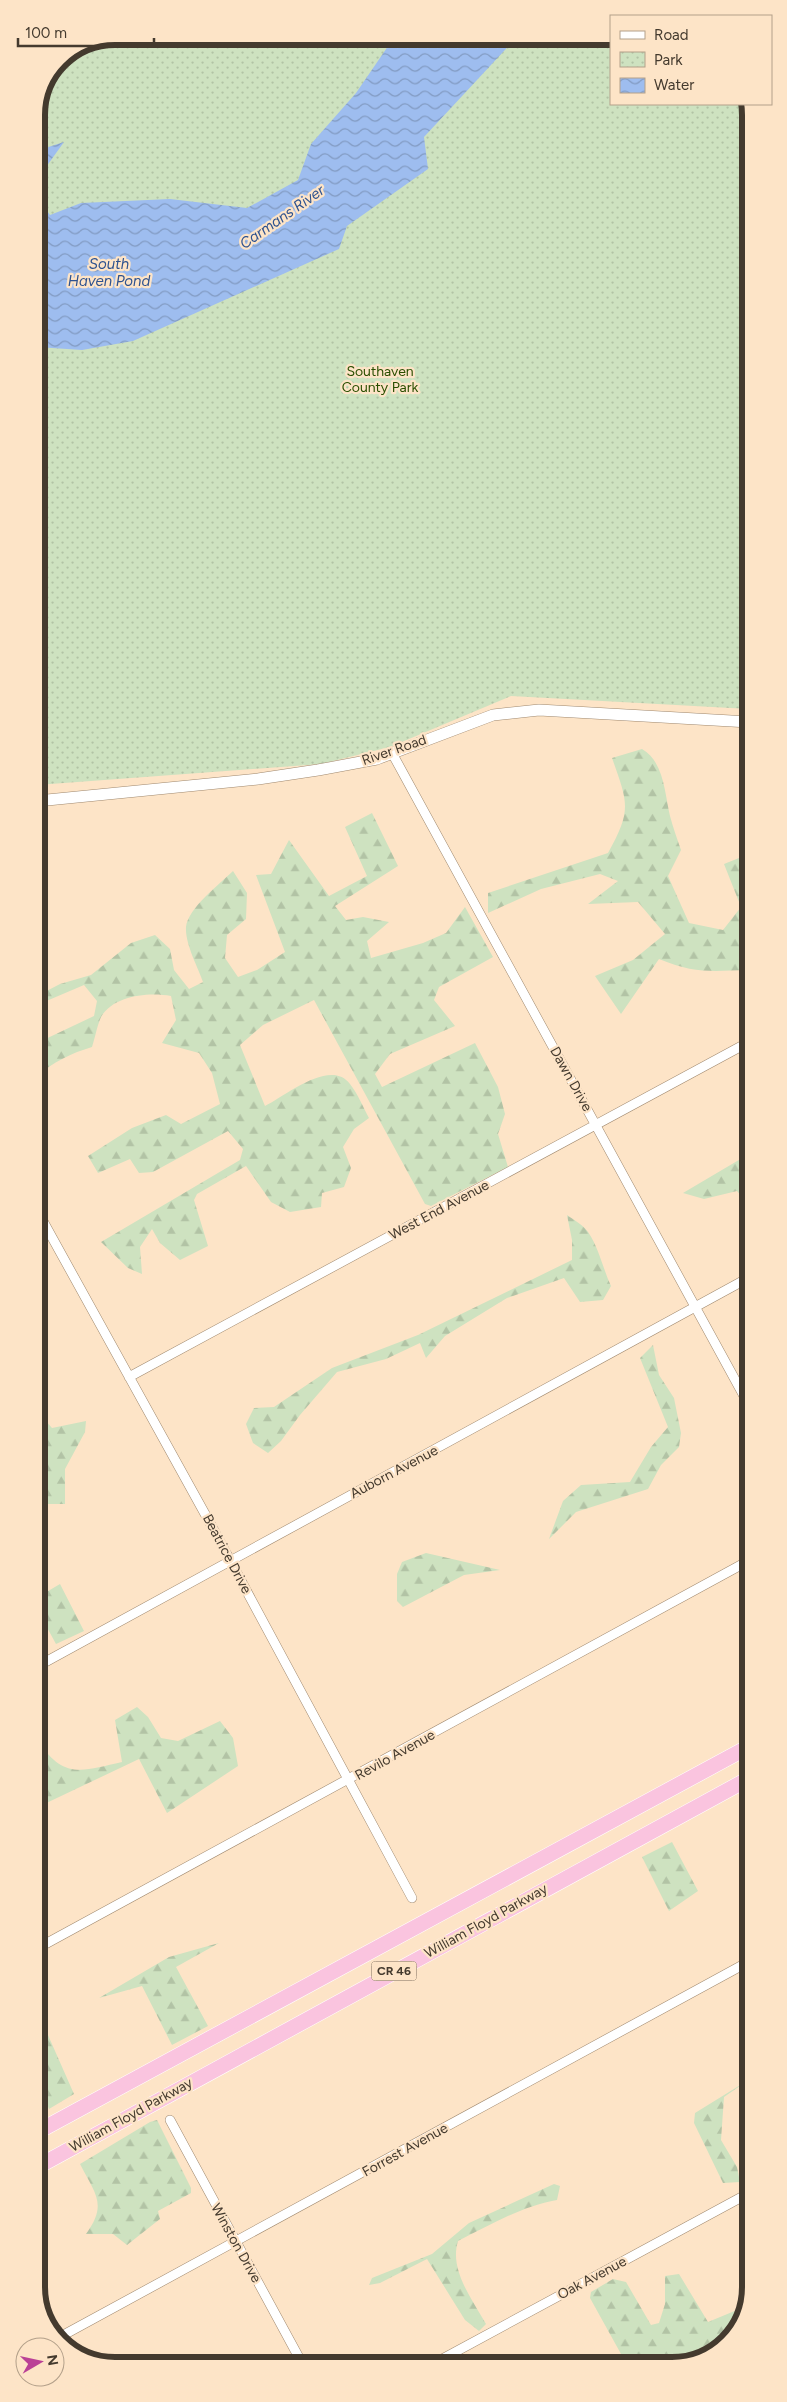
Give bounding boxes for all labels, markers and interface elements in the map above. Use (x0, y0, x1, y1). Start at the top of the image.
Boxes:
scale bar (18, 15, 154, 47)
legend (610, 15, 772, 105)
text: 100 m (25, 24, 67, 42)
text: Road (654, 26, 689, 44)
text: Park (654, 51, 683, 69)
text: Water (654, 76, 694, 94)
water label: Carmans River (236, 181, 329, 253)
water label: South Haven Pond (68, 255, 150, 290)
park label: Southaven County Park (342, 363, 418, 396)
street label: River Road (359, 731, 429, 769)
street label: Dawn Drive (546, 1044, 596, 1115)
street label: West End Avenue (386, 1176, 492, 1244)
street label: Auborn Avenue (347, 1442, 441, 1502)
street label: Beatrice Drive (199, 1511, 255, 1597)
street label: Revilo Avenue (352, 1726, 438, 1784)
street label: William Floyd Parkway (422, 1880, 551, 1962)
road number: CR 46 (372, 1962, 416, 1980)
street label: William Floyd Parkway (67, 2074, 196, 2156)
street label: Forrest Avenue (359, 2119, 451, 2181)
street label: Winston Drive (207, 2200, 265, 2286)
street label: Oak Avenue (555, 2253, 630, 2303)
north arrow (15, 2337, 65, 2387)
text: N (43, 2353, 62, 2367)

